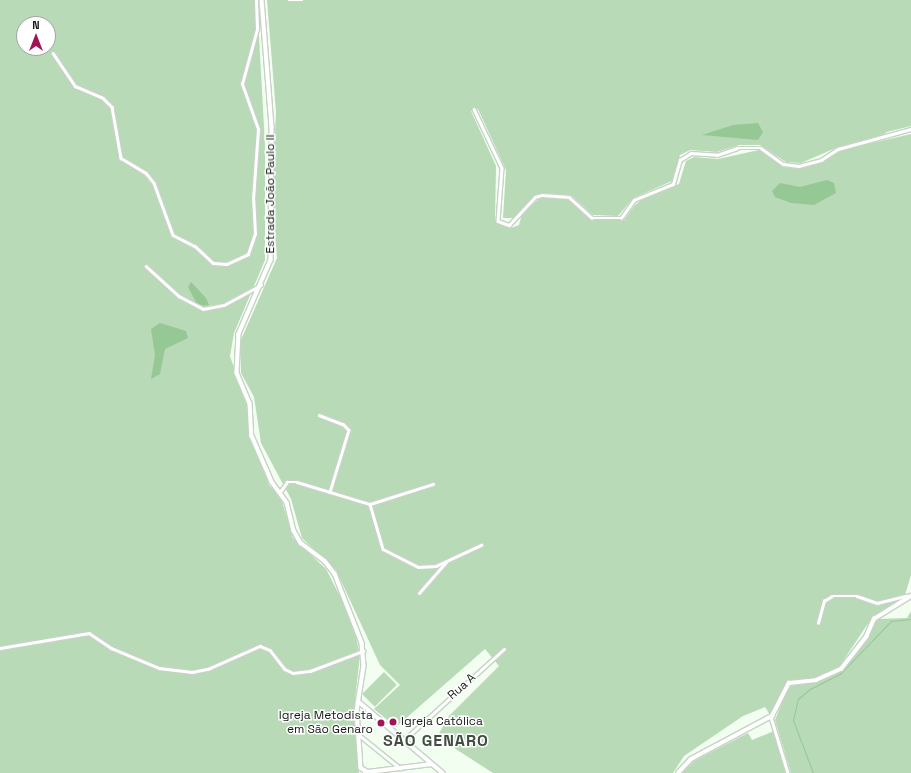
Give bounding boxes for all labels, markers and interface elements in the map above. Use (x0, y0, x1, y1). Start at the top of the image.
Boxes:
north arrow (16, 16, 56, 56)
text: N (32, 18, 40, 32)
street label: Estrada João Paulo II (264, 134, 278, 254)
street label: Rua A (445, 671, 479, 703)
place label: Igreja Metodista em São Genaro (279, 709, 373, 737)
place label: Igreja Católica (401, 715, 483, 729)
marker: Igreja Católica (388, 717, 398, 727)
marker: Igreja Metodista em São Genaro (376, 718, 386, 728)
district label: SÃO GENARO (383, 731, 489, 751)

